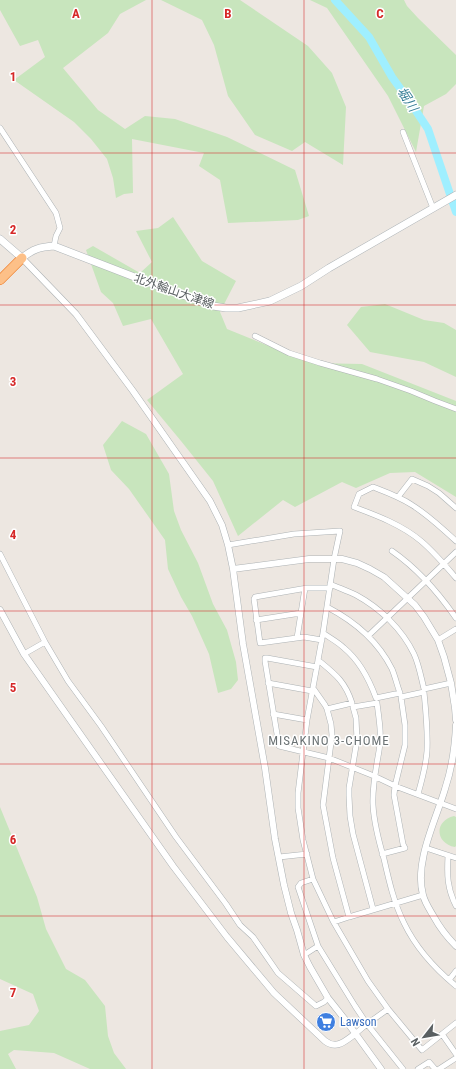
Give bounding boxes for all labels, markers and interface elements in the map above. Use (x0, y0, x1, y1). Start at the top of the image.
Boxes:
text: A (72, 6, 80, 21)
text: B (224, 6, 232, 21)
text: C (376, 6, 384, 21)
text: 1 (10, 69, 16, 84)
water label: 堀川 (394, 84, 422, 116)
text: 2 (10, 222, 17, 237)
street label: 北外輪山大津線 (132, 271, 216, 311)
text: 3 (10, 374, 16, 389)
text: 4 (10, 527, 17, 542)
text: 5 (10, 680, 17, 695)
district label: MISAKINO 3-CHOME (268, 733, 390, 748)
text: 6 (10, 832, 17, 847)
text: 7 (10, 985, 17, 1000)
supermarket icon: Lawson (315, 1011, 337, 1033)
place label: Lawson (340, 1015, 377, 1029)
north arrow (404, 1017, 444, 1057)
text: N (408, 1035, 423, 1048)

